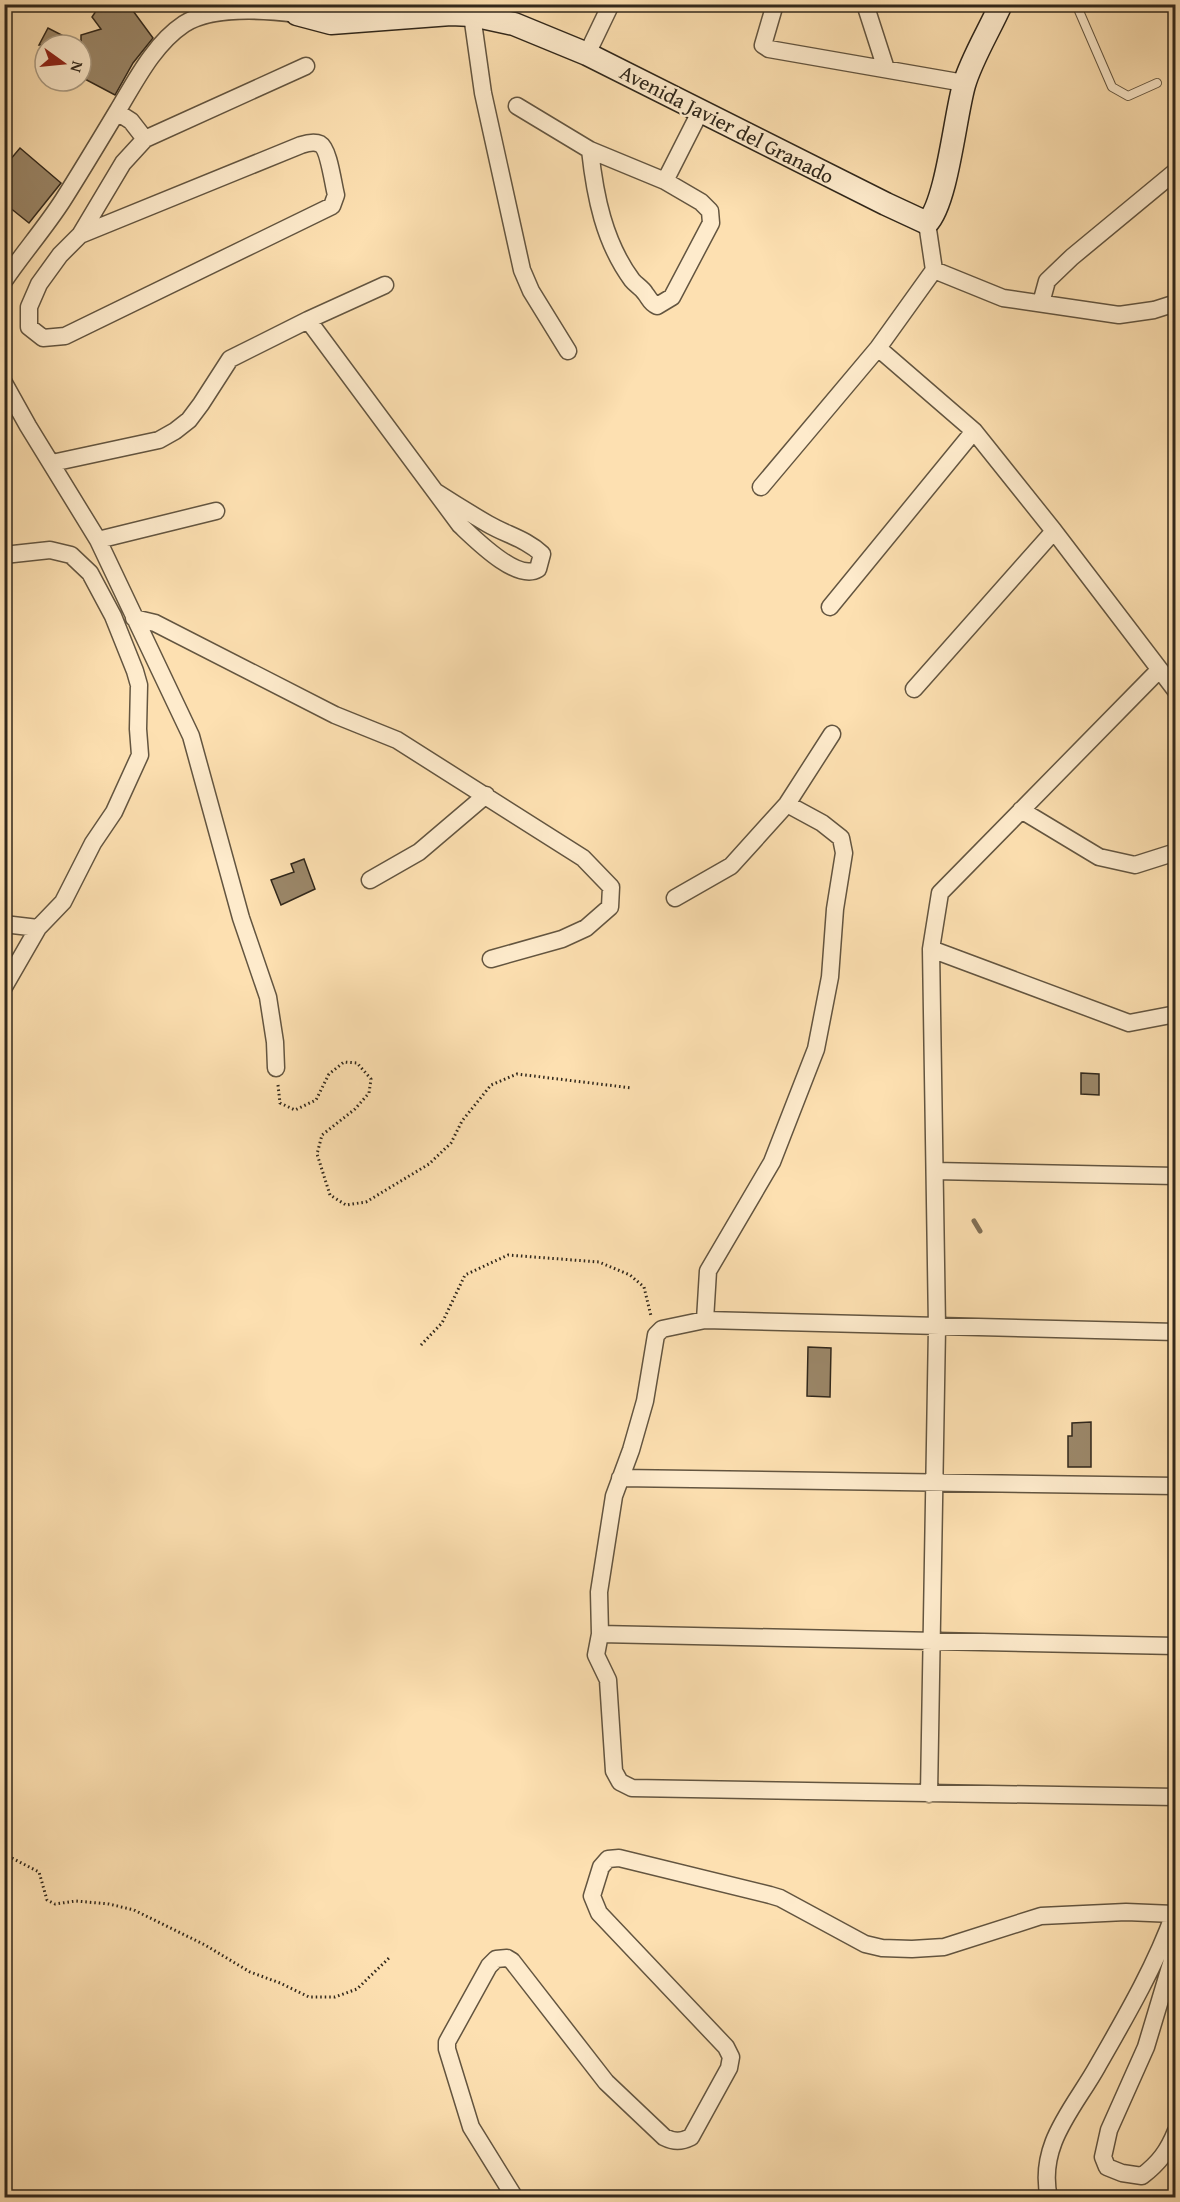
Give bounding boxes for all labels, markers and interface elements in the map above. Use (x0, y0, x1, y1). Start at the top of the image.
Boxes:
north arrow (33, 33, 93, 93)
street label: Avenida Javier del Granado (615, 56, 839, 192)
text: N (64, 59, 90, 75)

